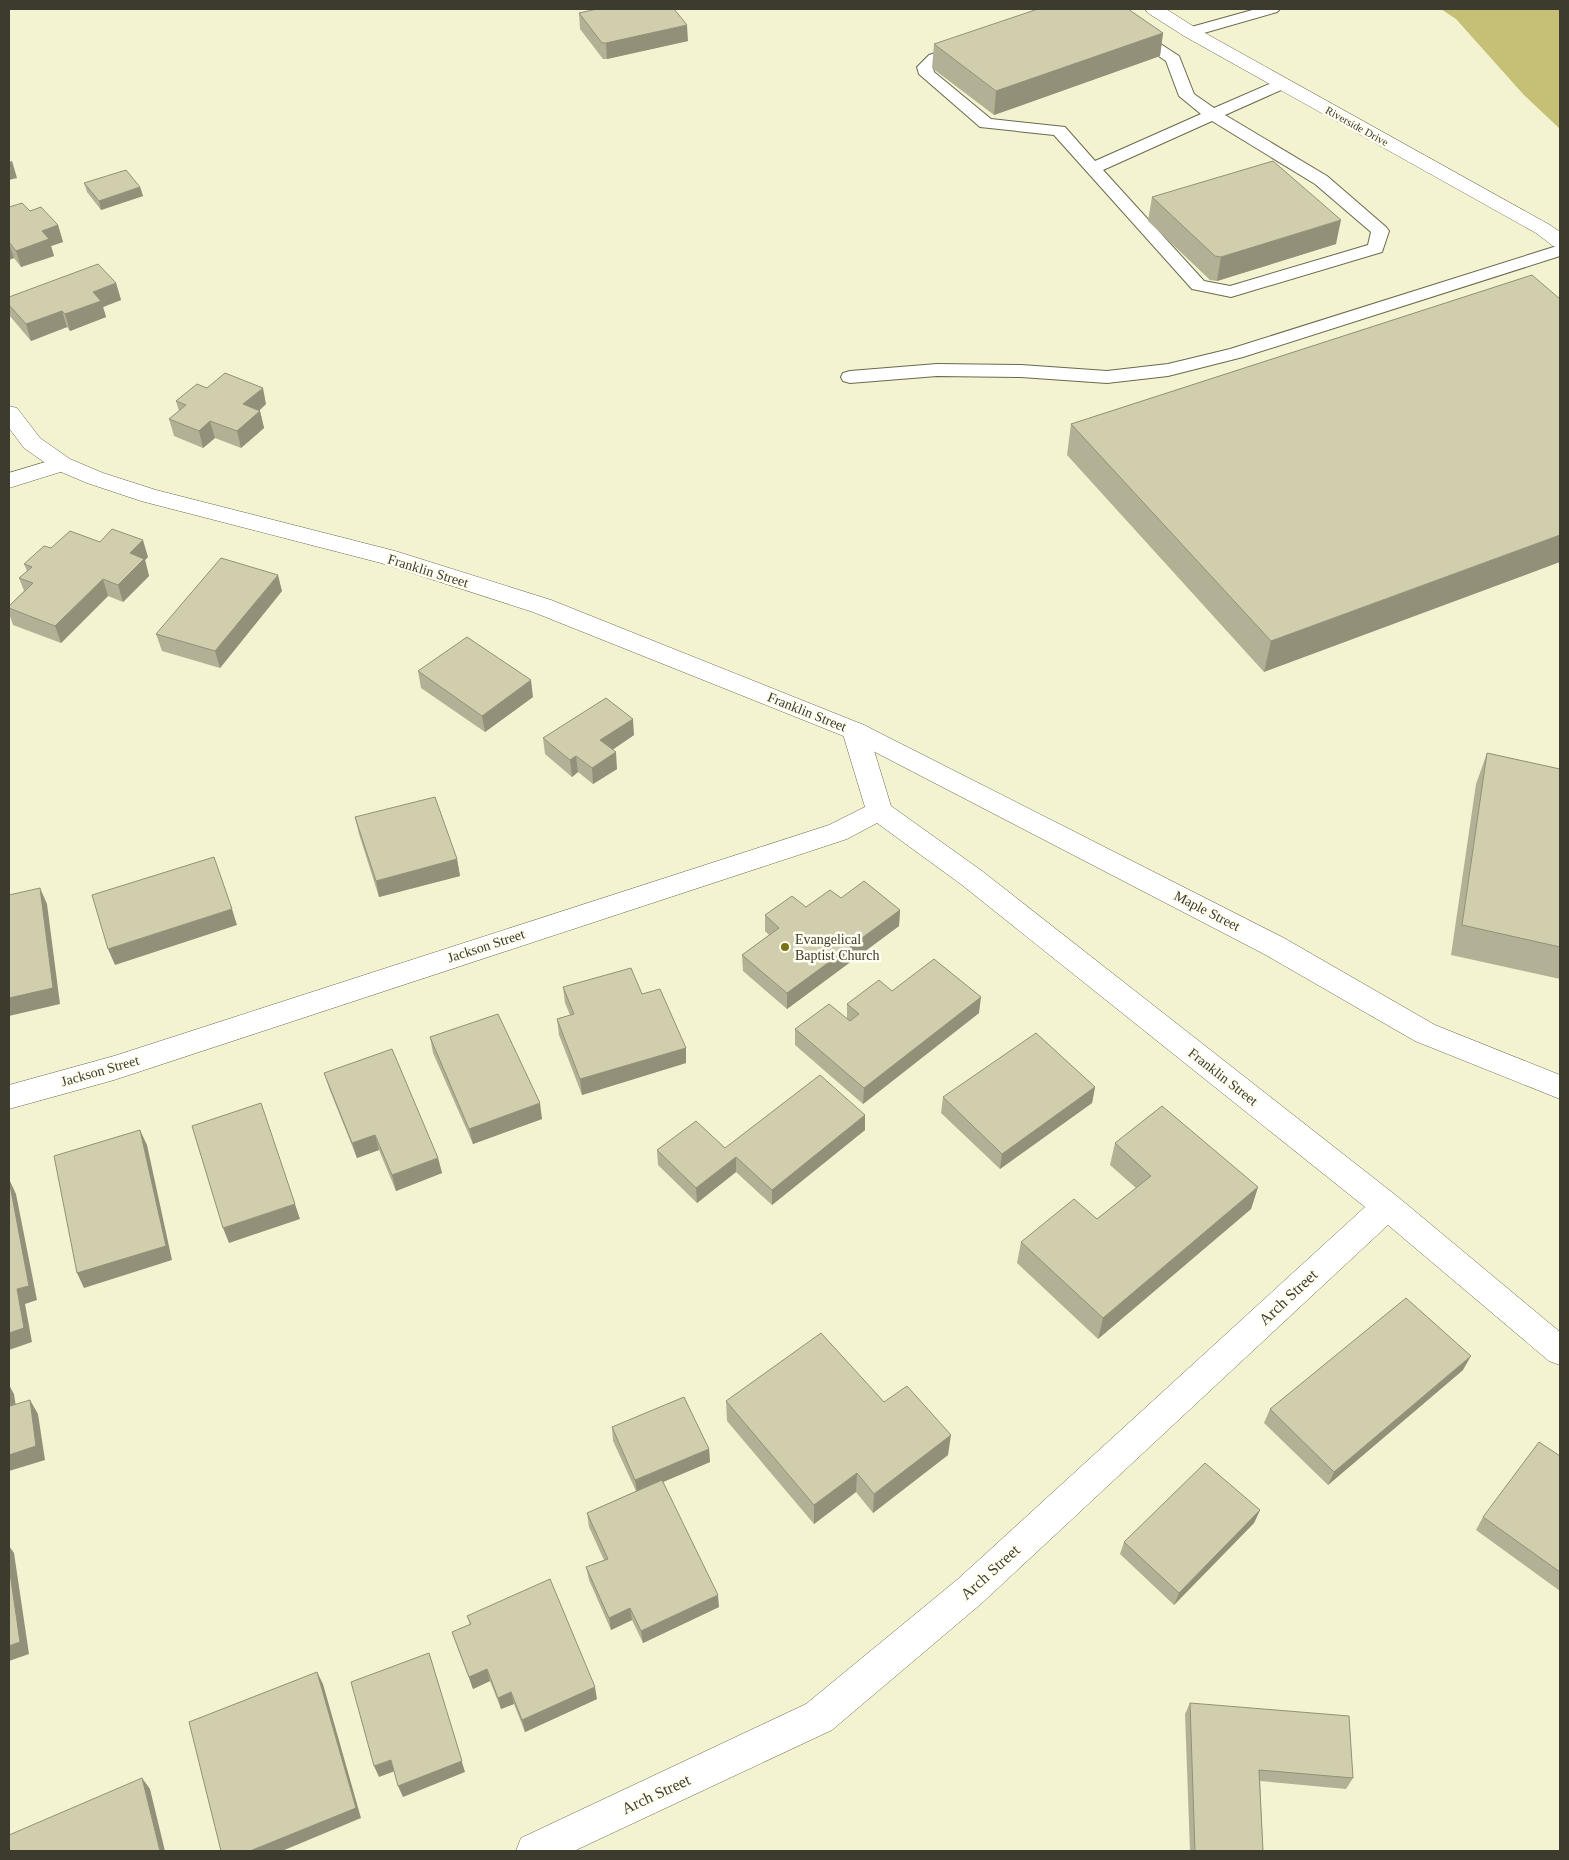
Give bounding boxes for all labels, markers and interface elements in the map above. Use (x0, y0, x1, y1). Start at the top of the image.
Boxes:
street label: Riverside Drive (1323, 104, 1391, 148)
street label: Franklin Street (386, 552, 470, 590)
street label: Franklin Street (765, 689, 849, 735)
street label: Maple Street (1172, 888, 1243, 934)
street label: Jackson Street (445, 926, 527, 966)
place label: Evangelical Baptist Church (795, 932, 879, 963)
marker: Evangelical Baptist Church (779, 941, 791, 953)
street label: Franklin Street (1185, 1045, 1261, 1109)
street label: Jackson Street (59, 1053, 141, 1089)
street label: Arch Street (1255, 1265, 1321, 1328)
street label: Arch Street (957, 1541, 1023, 1603)
street label: Arch Street (619, 1771, 693, 1817)

